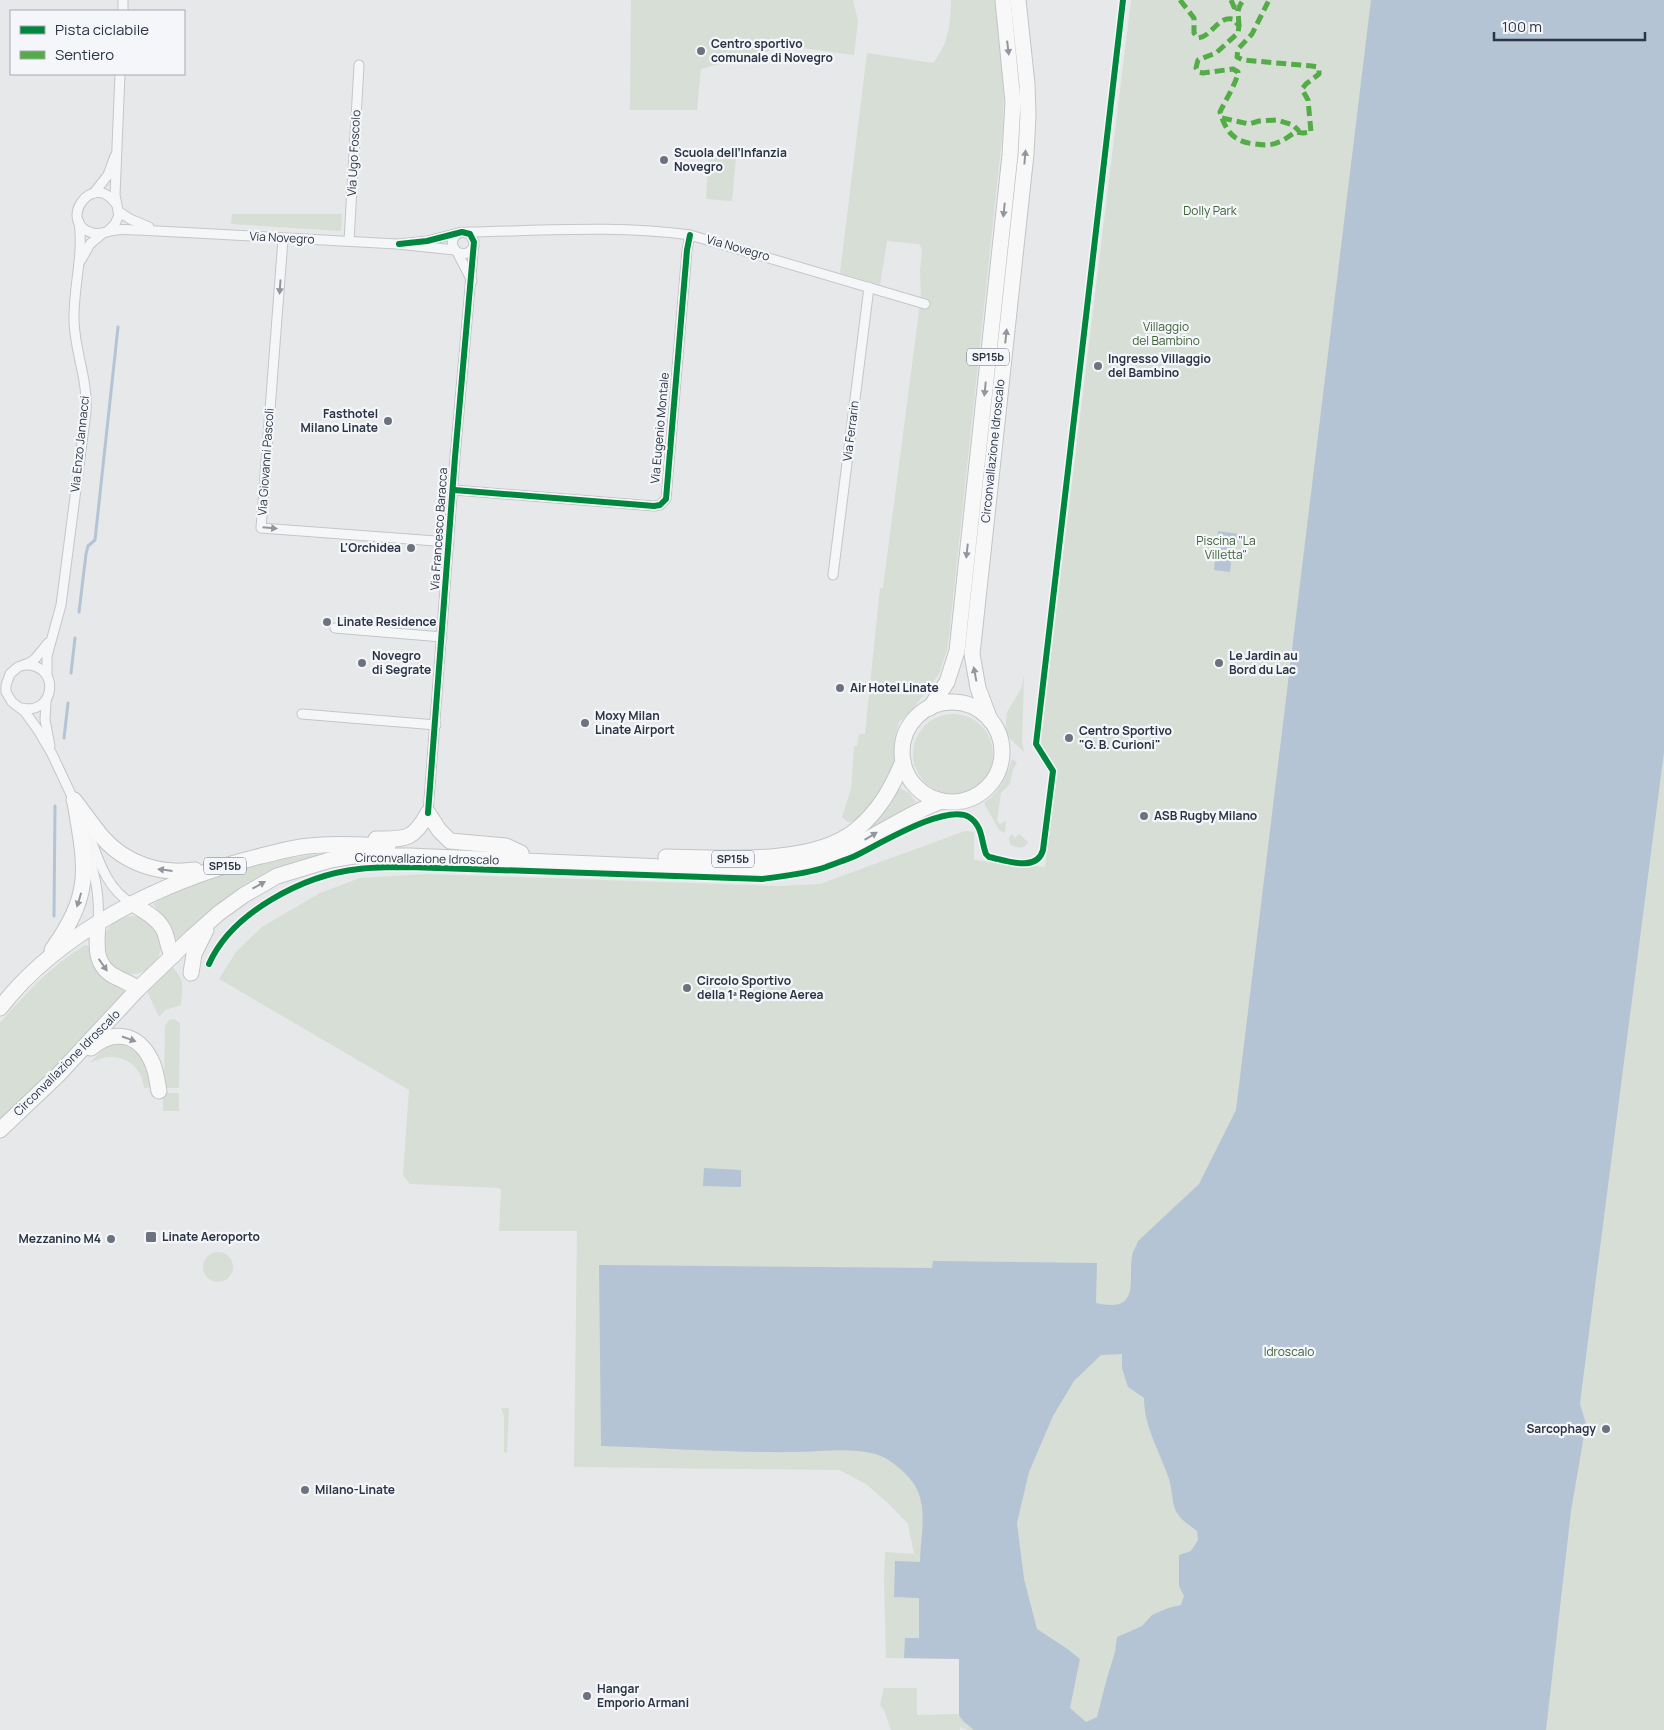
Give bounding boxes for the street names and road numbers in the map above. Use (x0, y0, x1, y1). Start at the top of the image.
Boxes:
street label: Via Ugo Foscolo (343, 109, 364, 197)
street label: Via Novegro (249, 227, 315, 248)
street label: Via Novegro (704, 230, 772, 265)
road number: SP15b (967, 348, 1009, 366)
street label: Via Eugenio Montale (646, 372, 673, 484)
street label: Circonvallazione Idroscalo (977, 378, 1009, 524)
street label: Via Enzo Jannacci (66, 395, 93, 493)
street label: Via Ferrarin (838, 400, 863, 462)
street label: Via Giovanni Pascoli (253, 408, 278, 516)
street label: Via Francesco Baracca (426, 467, 451, 591)
street label: Circonvallazione Idroscalo (355, 849, 499, 868)
road number: SP15b (712, 851, 754, 868)
road number: SP15b (204, 858, 246, 874)
street label: Circonvallazione Idroscalo (10, 1006, 124, 1120)

